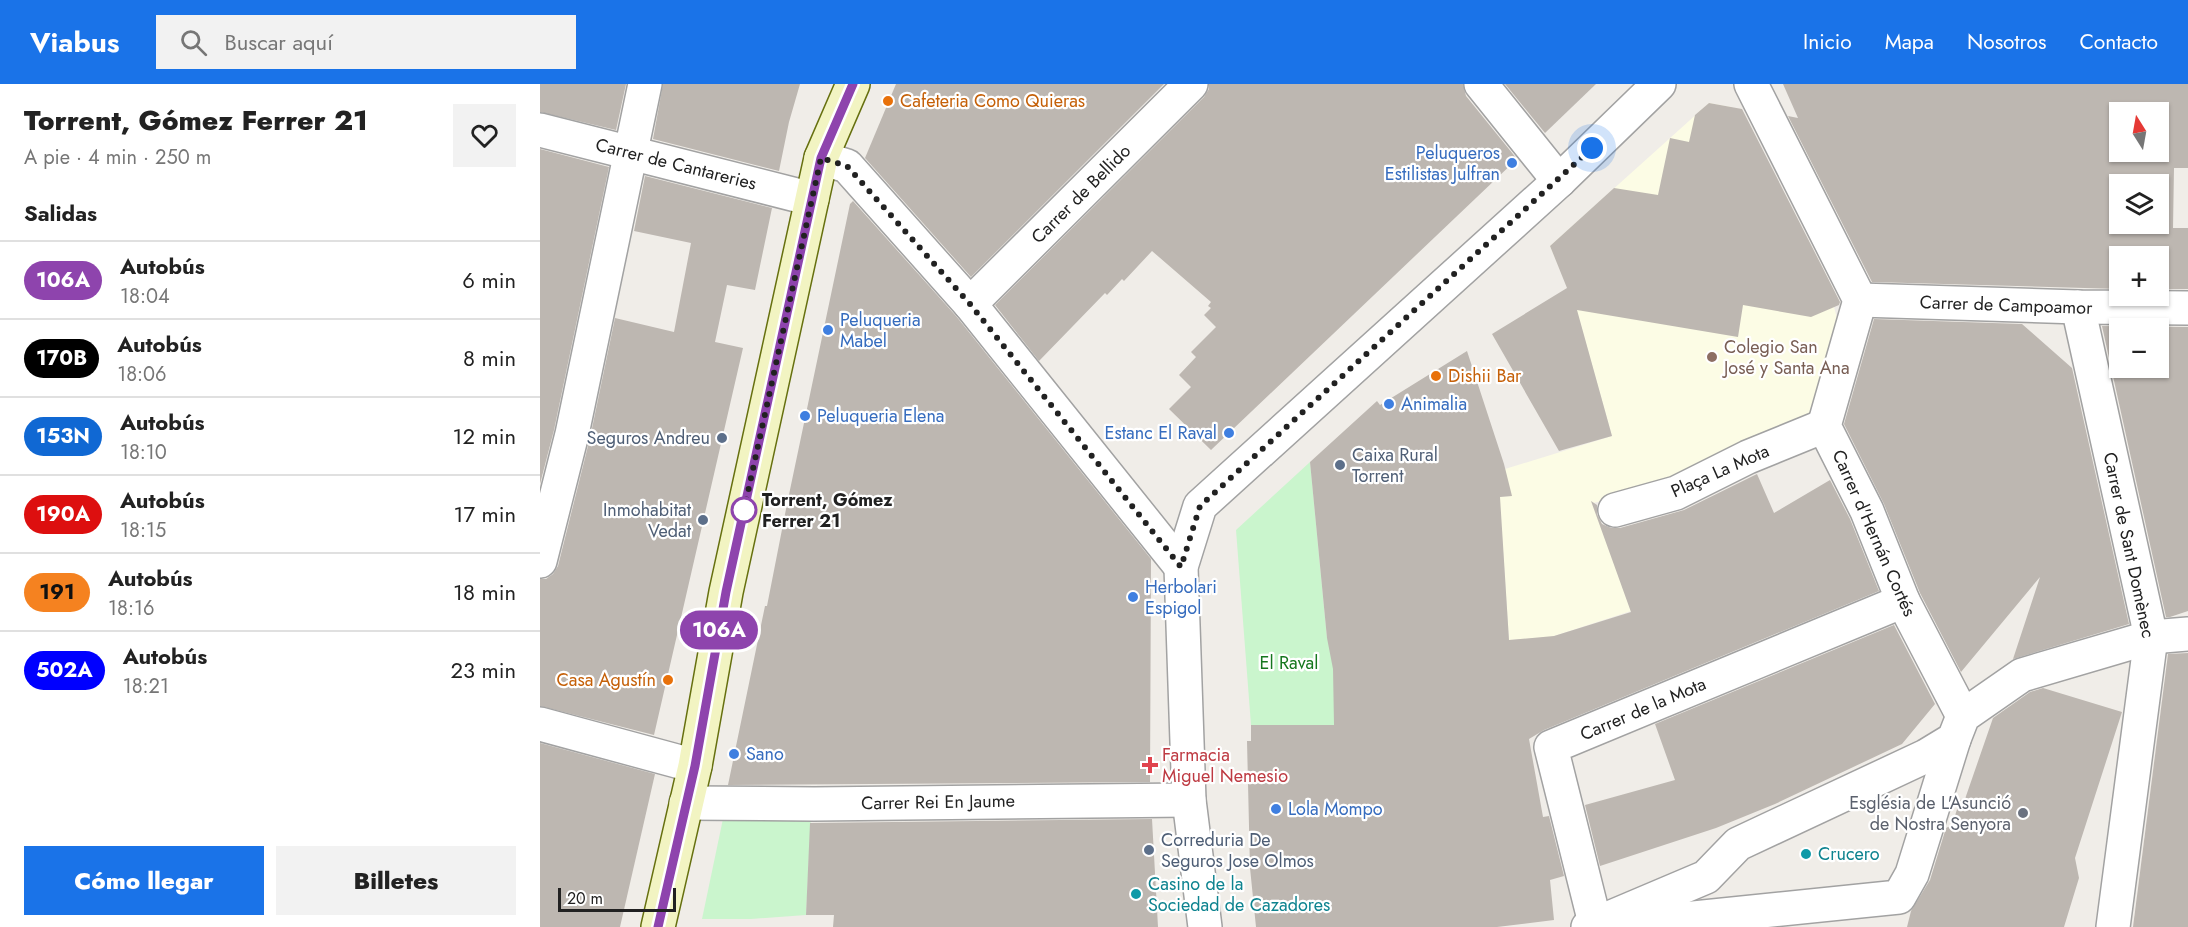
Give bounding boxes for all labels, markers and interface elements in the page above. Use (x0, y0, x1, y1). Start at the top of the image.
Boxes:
search box (156, 15, 576, 69)
text: Viabus (30, 22, 120, 63)
icon: search (177, 26, 210, 59)
text: Buscar aquí (225, 26, 333, 58)
text: Inicio (1803, 27, 1852, 57)
text: Mapa (1885, 27, 1934, 57)
text: Nosotros (1967, 27, 2046, 57)
text: Contacto (2079, 27, 2158, 57)
place label: Cafeteria Como Quieras (900, 88, 1085, 114)
marker: Cafeteria Como Quieras (881, 94, 895, 108)
text: Torrent, Gómez Ferrer 21 (24, 100, 368, 141)
north arrow (2109, 102, 2169, 162)
map controls (2109, 102, 2169, 378)
button: heart (453, 104, 516, 167)
street label: Carrer de Cantareries (593, 131, 759, 197)
your location (1577, 133, 1607, 163)
street label: Carrer de Bellido (1025, 138, 1137, 250)
place label: Peluqueros Estilistas Julfran (1385, 140, 1500, 187)
text: A pie · 4 min · 250 m (24, 143, 211, 172)
marker: Peluqueros Estilistas Julfran (1505, 156, 1519, 170)
button: layers (2109, 174, 2169, 234)
text: Salidas (24, 197, 97, 229)
button: + (2109, 246, 2169, 306)
text: Autobús (120, 250, 205, 282)
text: 6 min (462, 264, 516, 296)
text: 106A (36, 265, 90, 295)
text: 18:04 (120, 282, 170, 311)
street label: Carrer de Campoamor (1919, 289, 2094, 321)
place label: Peluqueria Mabel (840, 307, 921, 354)
button: − (2109, 318, 2169, 378)
marker: Peluqueria Mabel (821, 323, 835, 337)
text: Autobús (117, 328, 202, 360)
place label: Colegio San José y Santa Ana (1722, 334, 1850, 381)
text: 8 min (463, 342, 516, 374)
text: 170B (36, 343, 87, 373)
marker: Colegio San José y Santa Ana (1705, 350, 1719, 364)
text: 18:06 (117, 360, 167, 389)
place label: Dishii Bar (1448, 363, 1522, 389)
marker: Dishii Bar (1429, 369, 1443, 383)
place label: Animalia (1401, 391, 1467, 417)
marker: Animalia (1382, 397, 1396, 411)
place label: Peluqueria Elena (817, 403, 945, 429)
text: Autobús (120, 406, 205, 438)
marker: Peluqueria Elena (798, 409, 812, 423)
text: 12 min (453, 420, 516, 452)
place label: Estanc El Raval (1105, 420, 1217, 446)
text: 153N (36, 421, 90, 451)
place label: Seguros Andreu (587, 425, 710, 451)
marker: Estanc El Raval (1222, 426, 1236, 440)
marker: Seguros Andreu (715, 431, 729, 445)
text: 18:10 (120, 438, 167, 467)
street label: Plaça La Mota (1667, 438, 1773, 504)
place label: Caixa Rural Torrent (1352, 442, 1438, 489)
street label: Carrer d'Hernán Cortés (1826, 446, 1922, 620)
street label: Carrer de Sant Domènec (2097, 450, 2161, 640)
marker: Caixa Rural Torrent (1333, 458, 1347, 472)
text: Autobús (120, 484, 205, 516)
place label: Torrent, Gómez Ferrer 21 (762, 487, 893, 534)
place label: Inmohabitat Vedat (603, 497, 692, 544)
marker: Torrent, Gómez Ferrer 21 (731, 497, 757, 523)
text: 17 min (454, 498, 516, 530)
text: 190A (36, 499, 90, 529)
marker: Inmohabitat Vedat (696, 513, 710, 527)
text: 18:15 (120, 516, 166, 545)
text: Autobús (108, 562, 193, 594)
place label: Herbolari Espigol (1145, 574, 1217, 621)
text: 18 min (453, 576, 516, 608)
text: 191 (39, 577, 75, 607)
marker: Herbolari Espigol (1126, 590, 1140, 604)
text: 18:16 (108, 594, 154, 623)
line badge: 106A (677, 610, 761, 650)
text: 106A (692, 615, 746, 645)
text: Autobús (123, 640, 207, 672)
park label: El Raval (1260, 650, 1318, 676)
text: 23 min (450, 654, 516, 686)
text: 502A (36, 655, 93, 685)
place label: Casa Agustín (556, 667, 656, 693)
street label: Carrer de la Mota (1576, 671, 1710, 747)
text: 18:21 (123, 672, 169, 701)
marker: Casa Agustín (661, 673, 675, 687)
place label: Sano (746, 741, 784, 767)
place label: Farmacia Miguel Nemesio (1162, 742, 1288, 789)
marker: Sano (727, 747, 741, 761)
marker: Farmacia Miguel Nemesio (1143, 758, 1157, 772)
street label: Carrer Rei En Jaume (861, 788, 1015, 816)
place label: Església de L'Asunció de Nostra Senyora (1849, 790, 2011, 837)
place label: Lola Mompo (1288, 796, 1383, 822)
marker: Lola Mompo (1269, 802, 1283, 816)
marker: Església de L'Asunció de Nostra Senyora (2016, 806, 2030, 820)
place label: Correduria De Seguros Jose Olmos (1161, 827, 1314, 874)
place label: Crucero (1818, 841, 1880, 867)
marker: Correduria De Seguros Jose Olmos (1142, 843, 1156, 857)
button: Cómo llegar (24, 846, 264, 915)
button: Billetes (276, 846, 516, 915)
marker: Crucero (1799, 847, 1813, 861)
place label: Casino de la Sociedad de Cazadores (1148, 871, 1330, 918)
scale bar (558, 885, 676, 912)
text: 20 m (567, 887, 603, 910)
marker: Casino de la Sociedad de Cazadores (1129, 887, 1143, 901)

